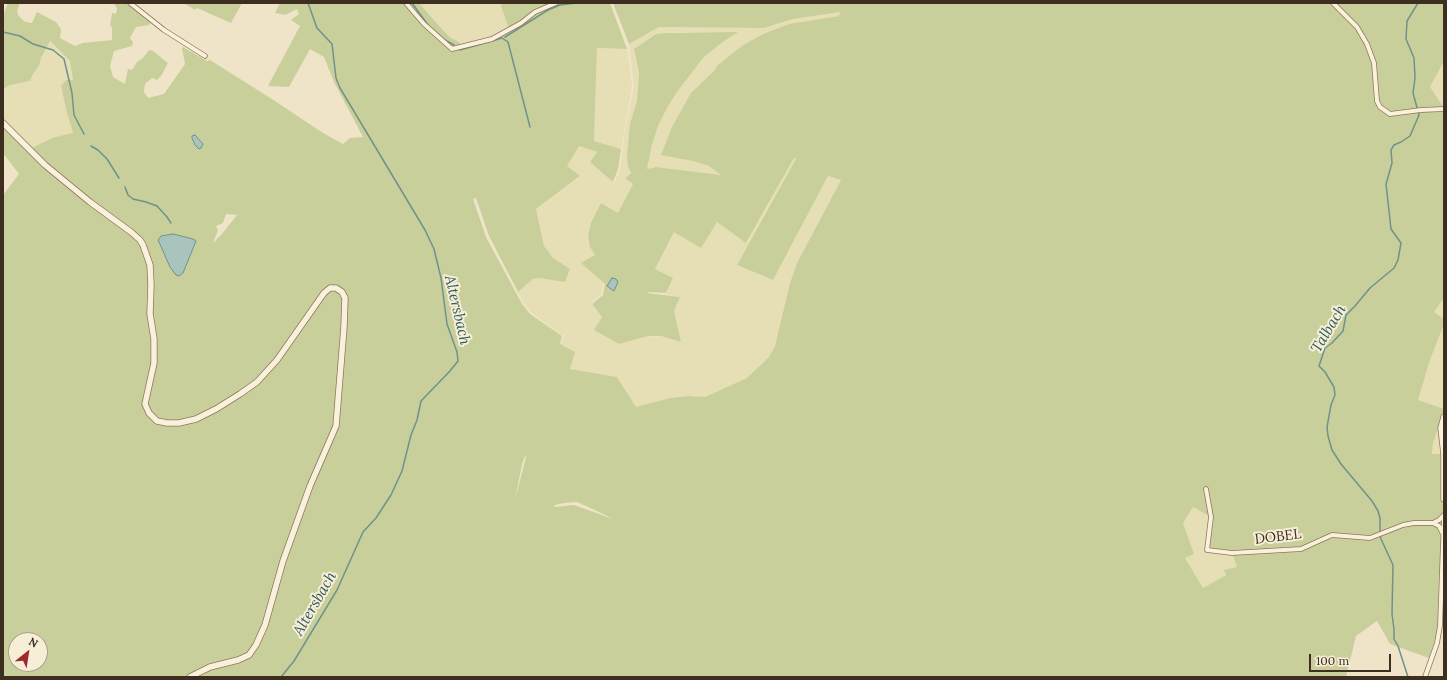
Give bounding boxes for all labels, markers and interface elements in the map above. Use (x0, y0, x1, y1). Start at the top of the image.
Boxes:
water label: Altersbach (440, 273, 474, 347)
water label: Talbach (1308, 302, 1350, 356)
street label: DOBEL (1254, 526, 1302, 548)
water label: Altersbach (289, 569, 341, 639)
north arrow (8, 632, 48, 672)
text: N (26, 634, 41, 651)
scale bar (1311, 646, 1393, 672)
text: 100 m (1316, 653, 1349, 668)

